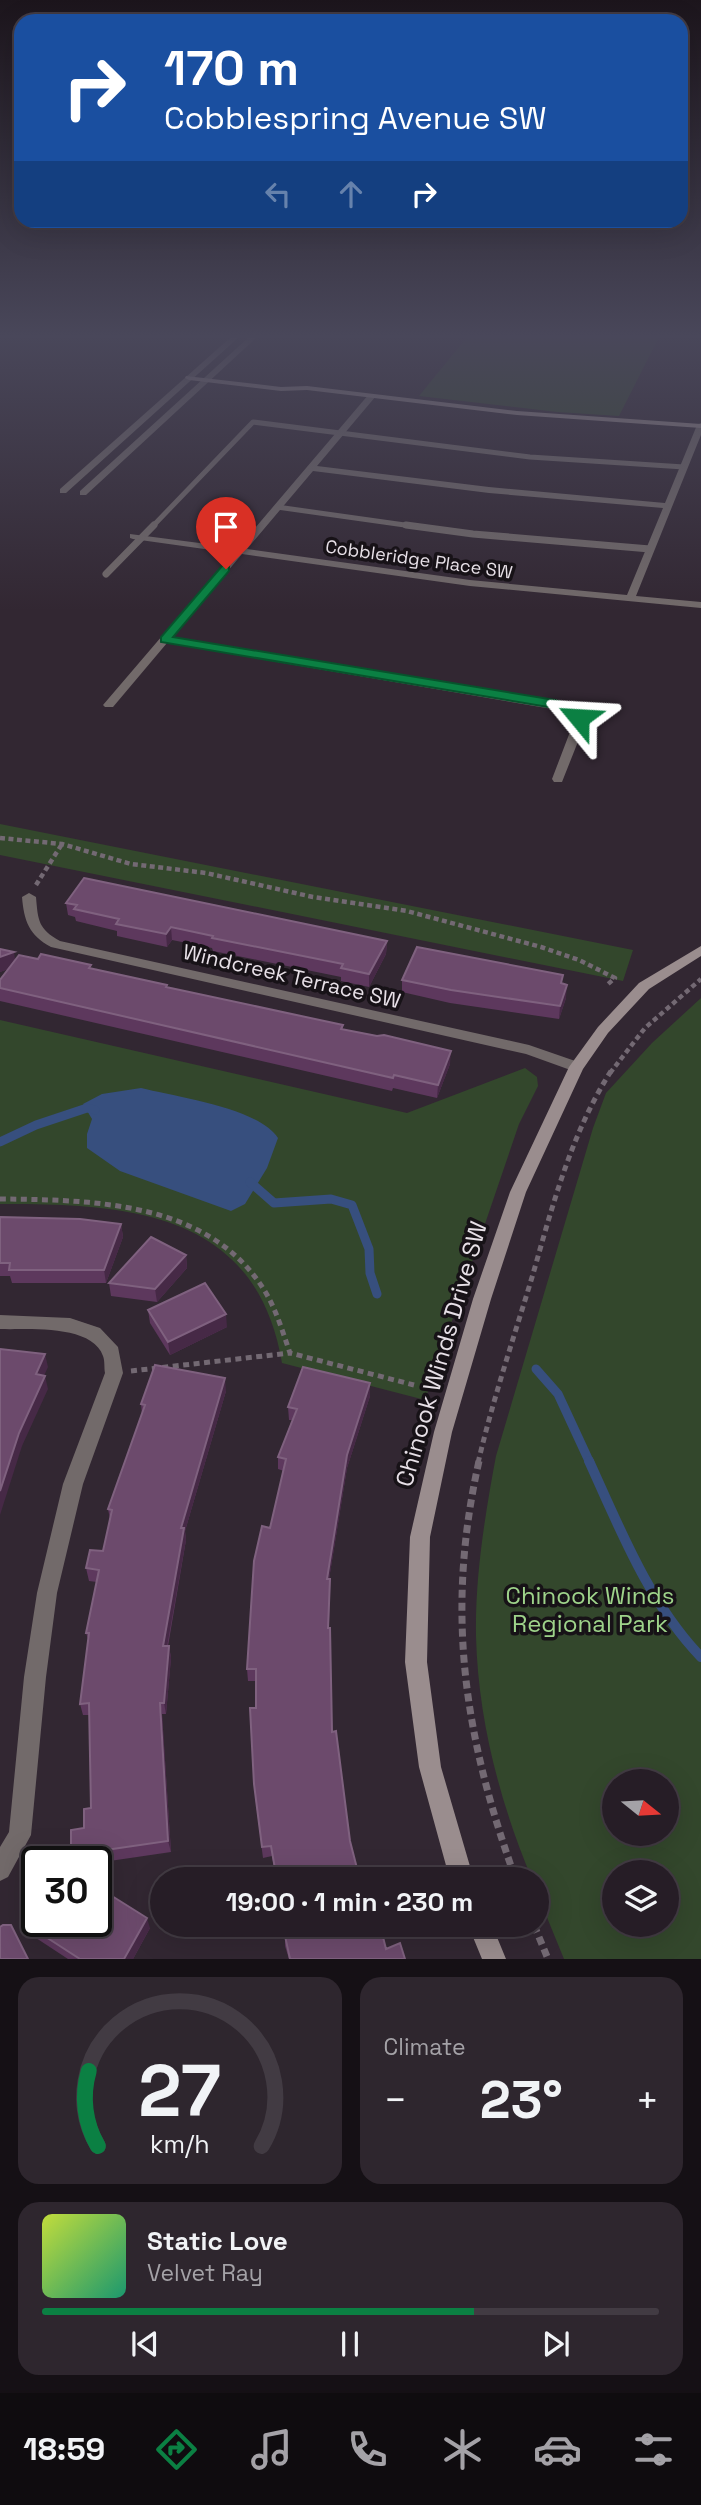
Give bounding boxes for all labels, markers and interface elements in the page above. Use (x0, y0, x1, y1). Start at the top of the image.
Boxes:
text: 170 m (164, 37, 299, 99)
icon: right (49, 42, 140, 133)
text: Cobblespring Avenue SW (164, 98, 547, 138)
icon: left (259, 175, 297, 213)
icon: ahead (332, 175, 370, 213)
icon: right (405, 175, 443, 213)
pin (196, 497, 256, 569)
icon: arrive (207, 508, 245, 546)
street label: Cobbleridge Place SW (324, 534, 514, 584)
position arrow (542, 681, 616, 755)
street label: Windcreek Terrace SW (181, 938, 403, 1014)
street label: Chinook Winds Drive SW (388, 1218, 494, 1490)
park label: Chinook Winds Regional Park (506, 1580, 674, 1639)
north arrow (602, 1769, 679, 1846)
map controls (602, 1769, 679, 1937)
speed limit sign: 30 (21, 1846, 112, 1937)
button: layers (602, 1860, 679, 1937)
text: 19:00 · 1 min · 230 m (226, 1885, 473, 1919)
text: Climate (384, 2032, 466, 2062)
text: 27 (138, 2045, 221, 2138)
text: 23° (480, 2067, 563, 2133)
text: − (384, 2076, 407, 2124)
text: + (635, 2076, 659, 2124)
text: km/h (150, 2128, 210, 2160)
text: Static Love (147, 2224, 288, 2258)
text: Velvet Ray (147, 2258, 263, 2288)
icon: previous (126, 2325, 164, 2363)
icon: pause (331, 2325, 369, 2363)
icon: next (537, 2325, 575, 2363)
icon: directions (152, 2425, 201, 2474)
icon: music (247, 2425, 296, 2474)
icon: phone (343, 2425, 392, 2474)
icon: climate (438, 2425, 487, 2474)
icon: car (533, 2425, 582, 2474)
icon: filters (629, 2425, 678, 2474)
text: 18:59 (23, 2429, 105, 2469)

